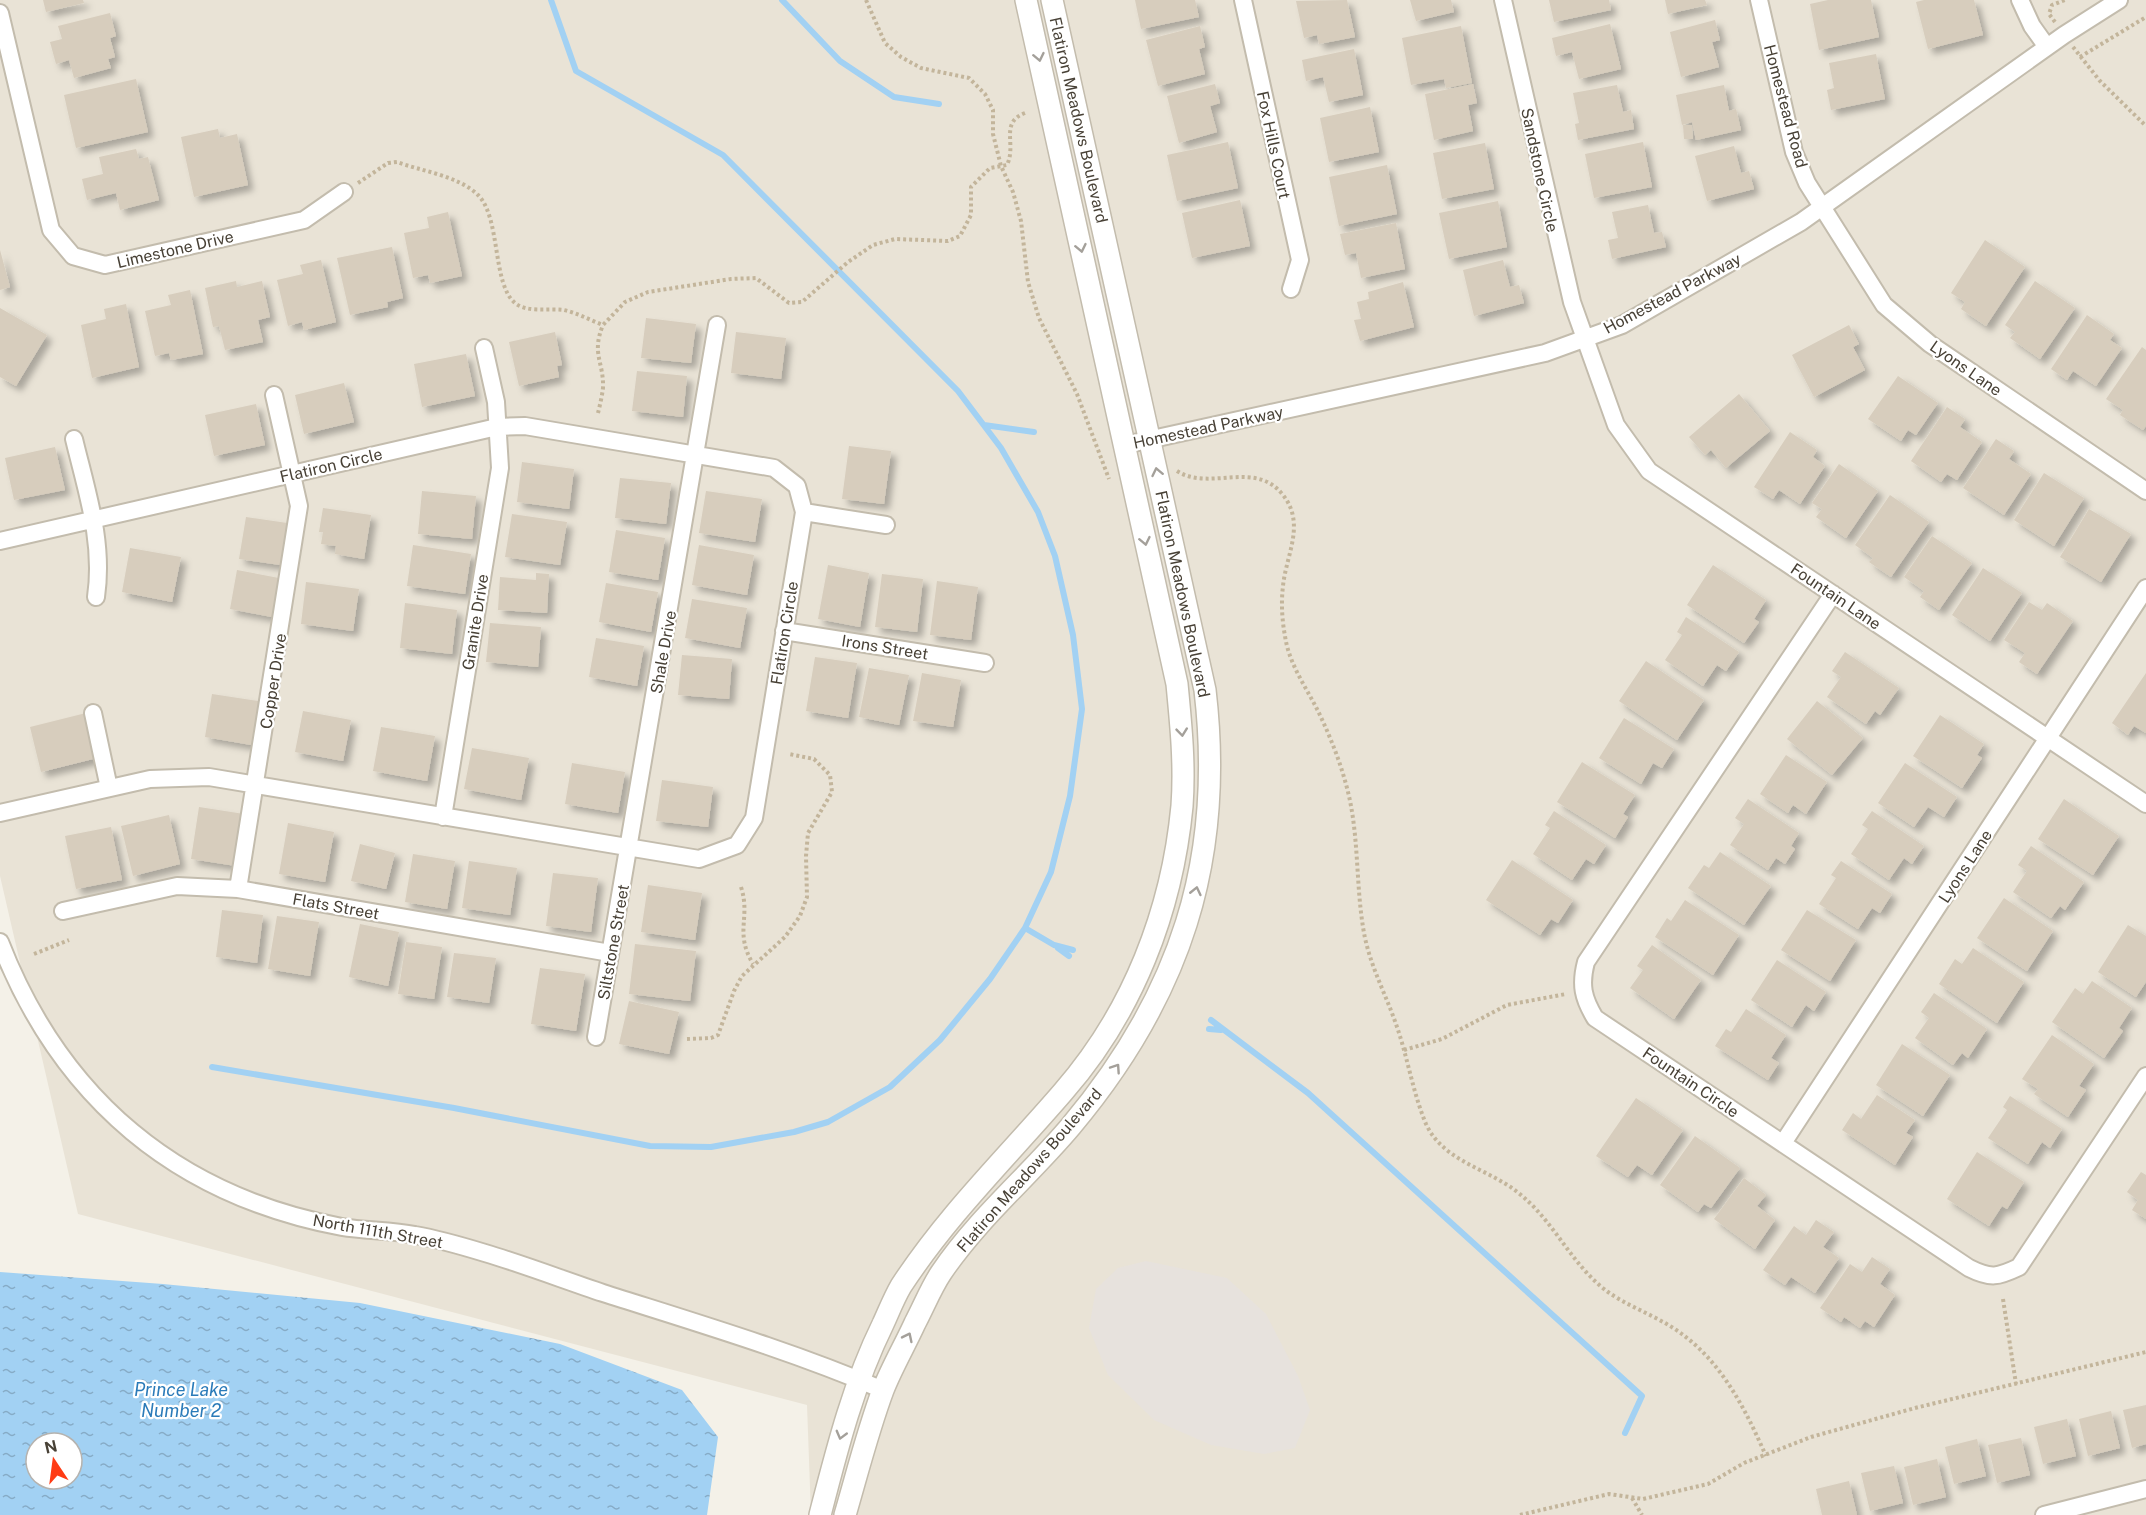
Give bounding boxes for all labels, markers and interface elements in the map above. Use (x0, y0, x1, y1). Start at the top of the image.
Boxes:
street label: Flatiron Meadows Boulevard (1046, 15, 1111, 225)
street label: Homestead Road (1760, 42, 1811, 170)
one-way arrow (1032, 52, 1045, 62)
street label: Fox Hills Court (1253, 89, 1294, 201)
street label: Sandstone Circle (1517, 106, 1562, 234)
street label: Limestone Drive (115, 227, 235, 272)
one-way arrow (1074, 242, 1087, 252)
street label: Homestead Parkway (1600, 249, 1745, 338)
street label: Lyons Lane (1926, 337, 2005, 400)
street label: Homestead Parkway (1131, 402, 1285, 453)
street label: Flatiron Circle (278, 444, 384, 487)
one-way arrow (1151, 467, 1164, 477)
street label: Flatiron Meadows Boulevard (1151, 489, 1214, 699)
one-way arrow (1138, 535, 1151, 545)
street label: Fountain Lane (1787, 559, 1885, 634)
street label: Granite Drive (459, 573, 492, 671)
street label: Flatiron Circle (767, 580, 802, 686)
street label: Shale Drive (647, 609, 680, 695)
street label: Irons Street (840, 631, 930, 664)
street label: Copper Drive (257, 632, 290, 730)
one-way arrow (1175, 727, 1187, 736)
street label: Lyons Lane (1935, 826, 1996, 906)
street label: Siltstone Street (594, 883, 633, 1001)
one-way arrow (1188, 886, 1201, 896)
street label: Flats Street (291, 890, 381, 923)
street label: Fountain Circle (1639, 1043, 1742, 1122)
one-way arrow (1109, 1063, 1120, 1074)
street label: Flatiron Meadows Boulevard (953, 1085, 1106, 1256)
street label: North 111th Street (311, 1211, 445, 1252)
one-way arrow (901, 1332, 913, 1343)
water label: Prince Lake Number 2 (134, 1379, 228, 1421)
one-way arrow (836, 1429, 848, 1440)
north arrow (24, 1431, 84, 1491)
text: N (43, 1436, 59, 1458)

